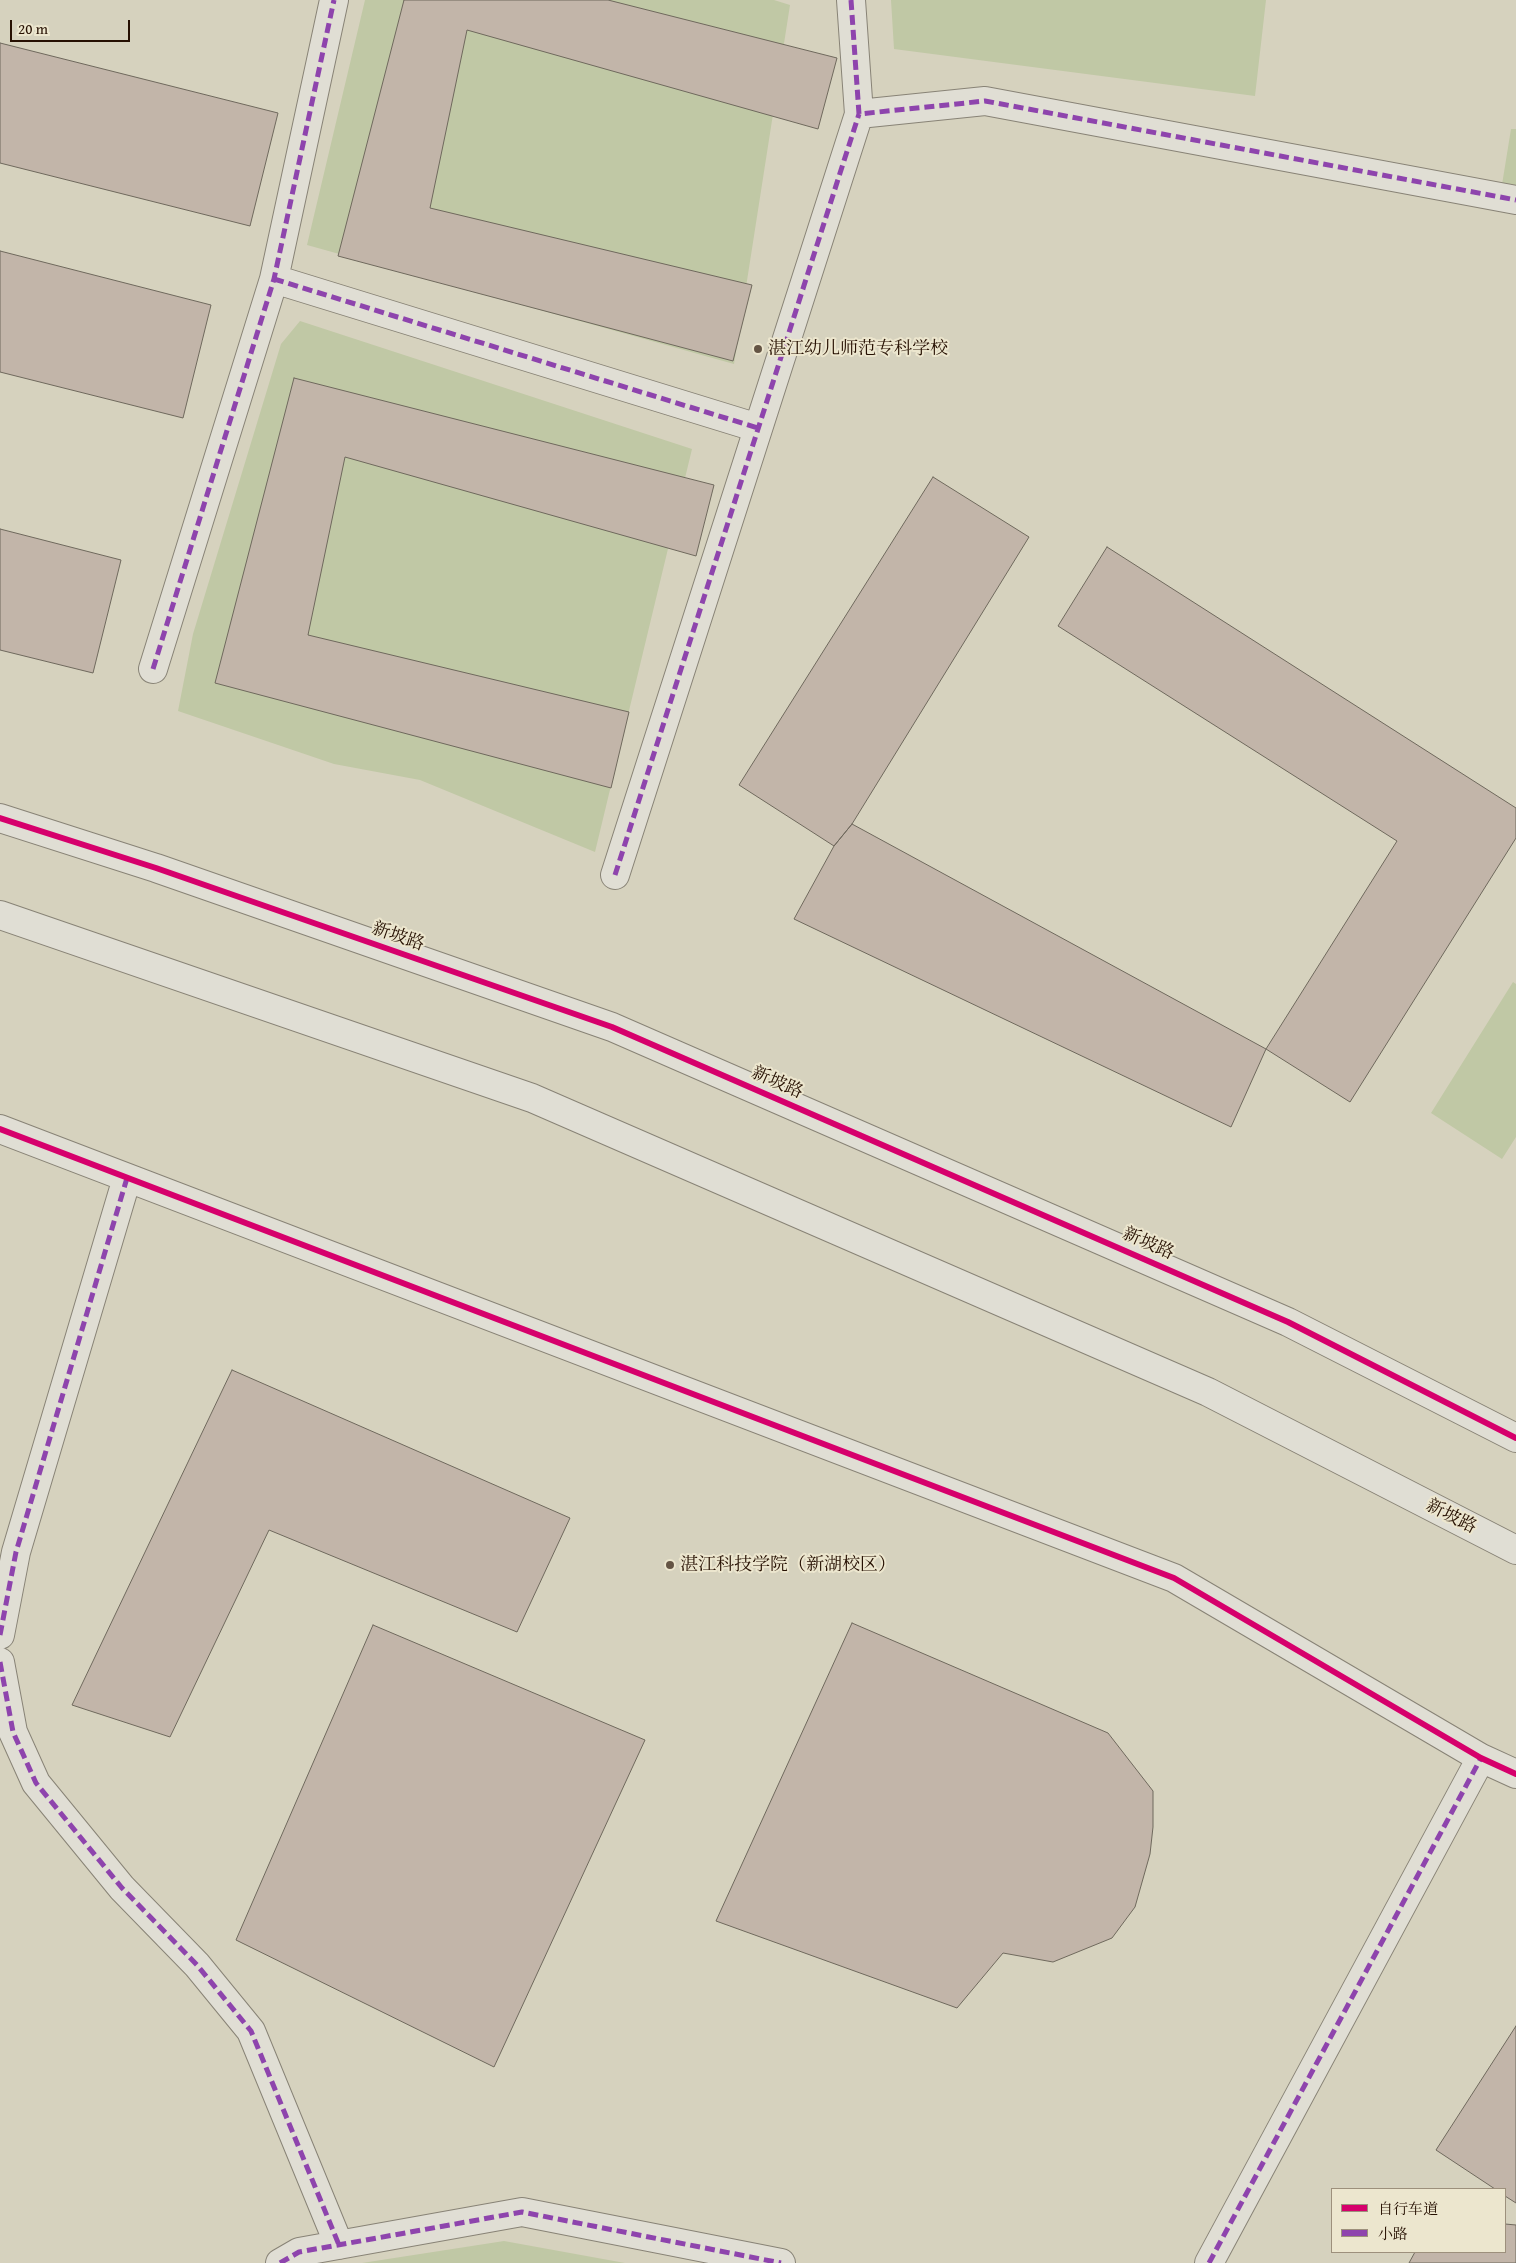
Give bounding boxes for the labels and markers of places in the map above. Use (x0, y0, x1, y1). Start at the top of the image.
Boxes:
place label: 湛江幼儿师范专科学校 (768, 338, 948, 360)
marker: 湛江幼儿师范专科学校 (752, 343, 764, 355)
place label: 湛江科技学院（新湖校区） (680, 1554, 896, 1576)
marker: 湛江科技学院（新湖校区） (664, 1559, 676, 1571)

